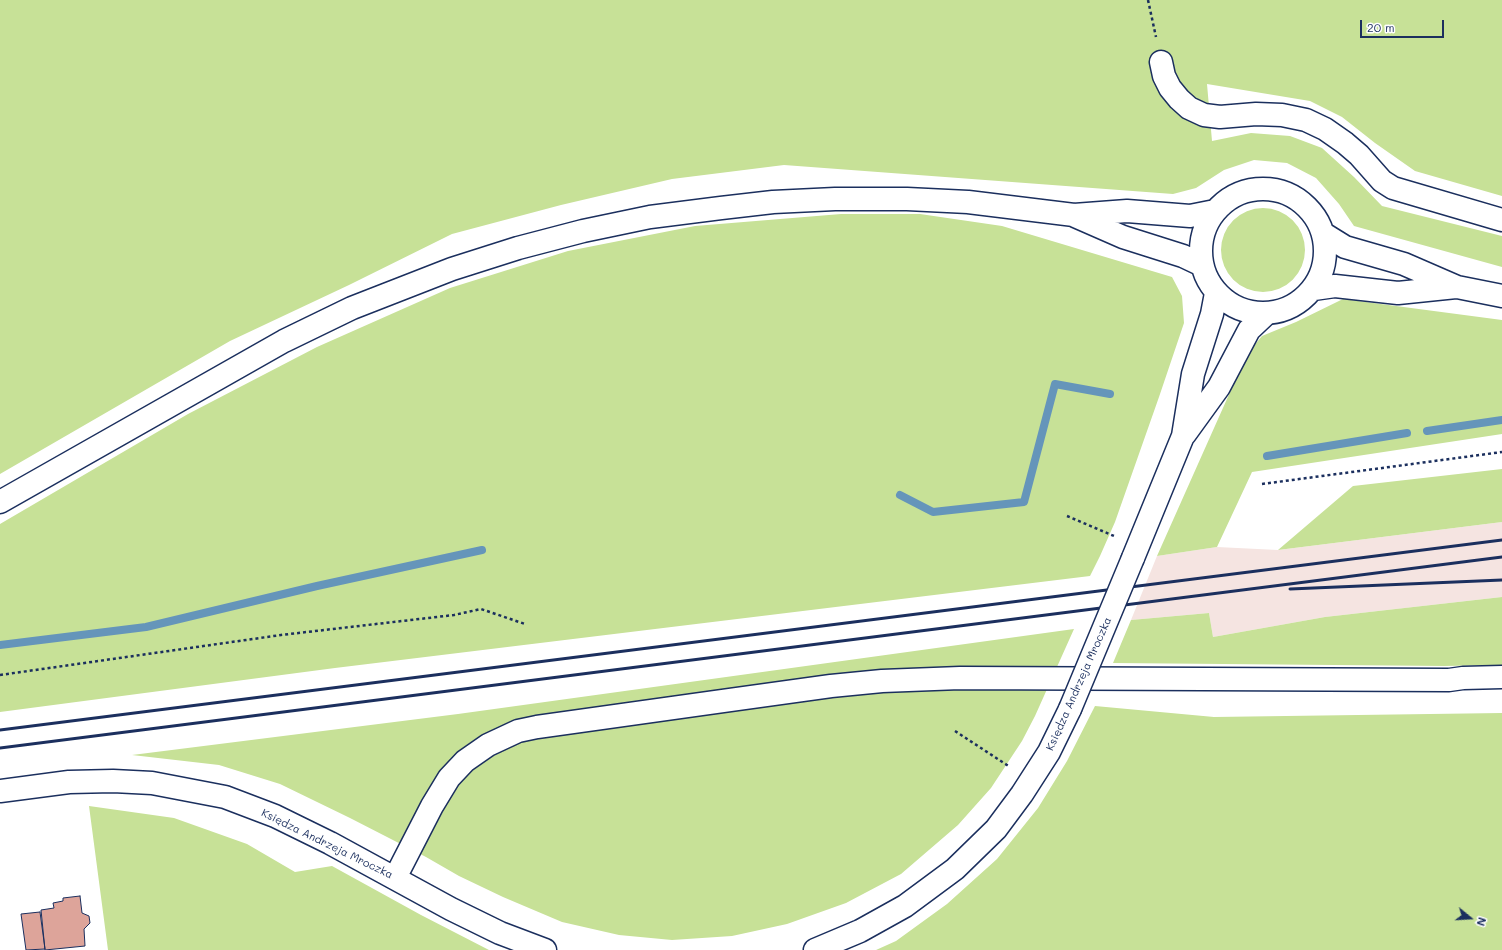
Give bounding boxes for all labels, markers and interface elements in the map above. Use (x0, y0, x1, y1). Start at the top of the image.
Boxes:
scale bar (1362, 12, 1446, 38)
text: 20 m (1367, 19, 1395, 35)
street label: Księdza Andrzeja Mroczka (1043, 615, 1115, 753)
street label: Księdza Andrzeja Mroczka (259, 806, 395, 882)
north arrow (1450, 898, 1490, 938)
text: N (1473, 916, 1490, 928)

